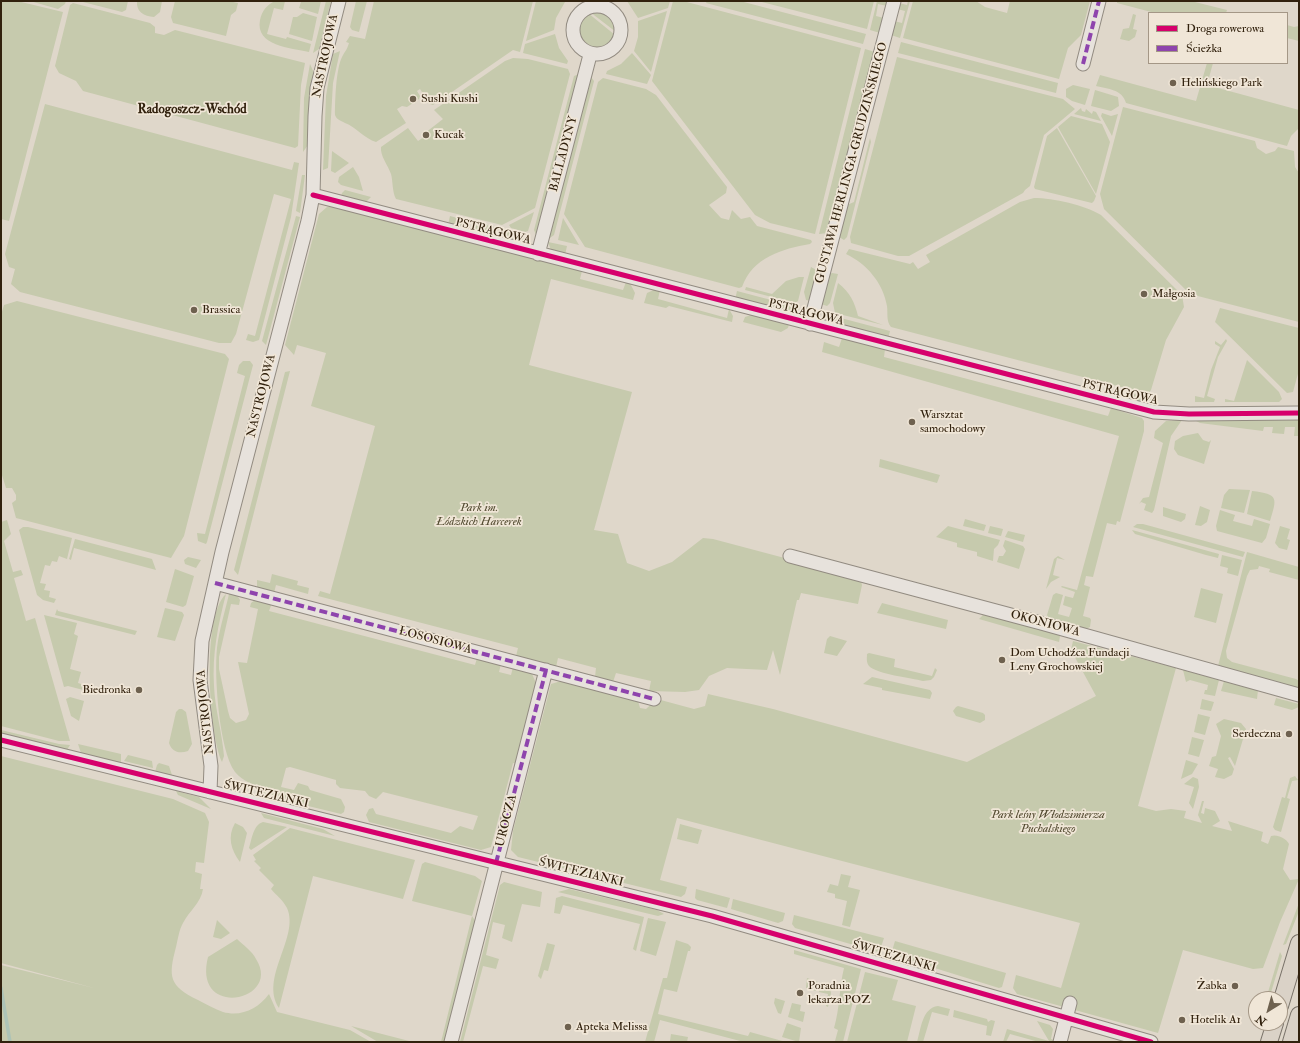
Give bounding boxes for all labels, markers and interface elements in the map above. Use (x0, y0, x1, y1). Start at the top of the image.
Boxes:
legend (1148, 12, 1288, 64)
street label: NASTROJOWA (310, 13, 342, 99)
text: Droga rowerowa (1186, 21, 1264, 36)
street label: GUSTAWA HERLINGA-GRUDZIŃSKIEGO (813, 41, 891, 285)
text: Ścieżka (1186, 41, 1222, 56)
place label: Helińskiego Park (1181, 76, 1262, 90)
marker: Helińskiego Park (1168, 78, 1178, 88)
place label: Sushi Kushi (421, 92, 478, 106)
marker: Sushi Kushi (408, 94, 418, 104)
district label: Radogoszcz-Wschód (137, 102, 247, 118)
street label: BALLADYNY (547, 115, 581, 193)
place label: Kucak (434, 128, 464, 142)
marker: Kucak (421, 130, 431, 140)
street label: PSTRĄGOWA (454, 216, 532, 248)
place label: Małgosia (1152, 287, 1195, 301)
marker: Małgosia (1139, 289, 1149, 299)
street label: PSTRĄGOWA (767, 297, 845, 329)
place label: Brassica (202, 303, 240, 317)
marker: Brassica (189, 305, 199, 315)
street label: NASTROJOWA (245, 353, 279, 439)
street label: PSTRĄGOWA (1081, 377, 1159, 409)
place label: Warsztat samochodowy (920, 408, 985, 436)
marker: Warsztat samochodowy (907, 417, 917, 427)
park label: Park im. Łódzkich Harcerek (436, 501, 522, 529)
street label: OKONIOWA (1009, 608, 1081, 640)
street label: ŁOSOSIOWA (397, 624, 473, 658)
place label: Dom Uchodźca Fundacji Leny Grochowskiej (1010, 646, 1129, 674)
marker: Dom Uchodźca Fundacji Leny Grochowskiej (997, 655, 1007, 665)
street label: NASTROJOWA (194, 669, 218, 755)
place label: Biedronka (82, 683, 131, 697)
marker: Biedronka (134, 685, 144, 695)
place label: Serdeczna (1232, 727, 1281, 741)
marker: Serdeczna (1284, 729, 1294, 739)
street label: ŚWITEZIANKI (222, 778, 310, 812)
street label: UROCZA (494, 793, 520, 849)
park label: Park leśny Włodzimierza Puchalskiego (991, 808, 1105, 836)
street label: ŚWITEZIANKI (537, 856, 625, 890)
street label: ŚWITEZIANKI (850, 938, 938, 976)
place label: Poradnia lekarza POZ (808, 979, 870, 1007)
place label: Żabka (1197, 979, 1227, 993)
marker: Żabka (1230, 981, 1240, 991)
marker: Poradnia lekarza POZ (795, 988, 805, 998)
north arrow (1248, 991, 1288, 1031)
text: N (1253, 1012, 1269, 1028)
place label: Hotelik A1 (1190, 1013, 1241, 1027)
marker: Hotelik A1 (1177, 1015, 1187, 1025)
place label: Apteka Melissa (576, 1020, 648, 1034)
marker: Apteka Melissa (563, 1022, 573, 1032)

